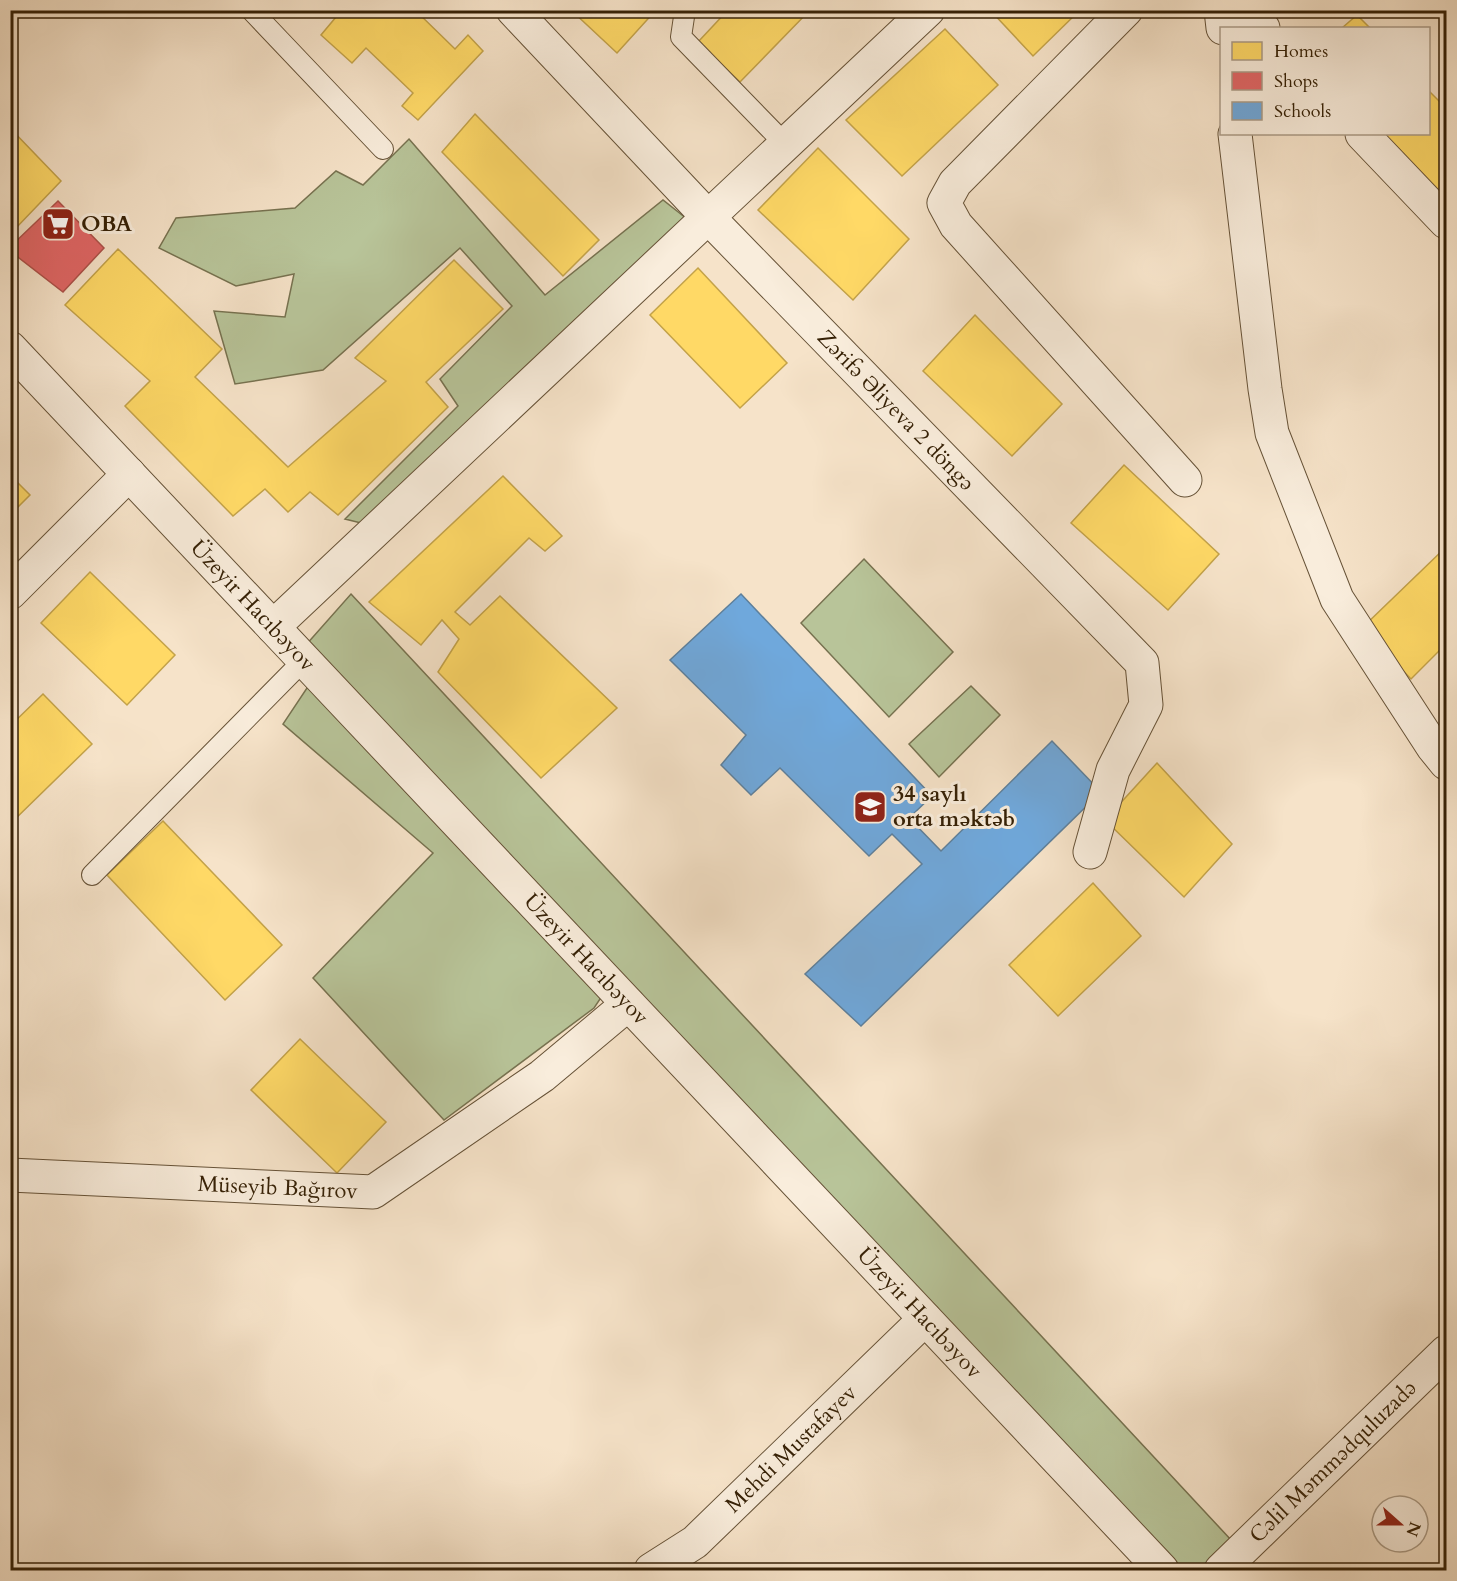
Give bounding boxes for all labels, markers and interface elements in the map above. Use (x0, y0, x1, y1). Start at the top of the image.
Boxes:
legend (1220, 27, 1430, 135)
text: Homes (1274, 39, 1328, 64)
text: Shops (1274, 69, 1318, 94)
text: Schools (1274, 99, 1331, 124)
supermarket icon: OBA (40, 206, 76, 242)
place label: OBA (81, 209, 132, 239)
street label: Zərifə Əliyeva 2 döngə (811, 323, 981, 497)
street label: Üzeyir Hacıbəyov (184, 533, 323, 678)
place label: 34 saylı orta məktəb (893, 779, 1015, 834)
school or university icon: 34 saylı orta məktəb (852, 789, 888, 825)
street label: Üzeyir Hacıbəyov (517, 887, 656, 1032)
street label: Müseyib Bağırov (197, 1169, 359, 1206)
street label: Üzeyir Hacıbəyov (850, 1241, 989, 1386)
street label: Cəlil Məmmədquluzadə (1243, 1373, 1423, 1550)
street label: Mehdi Mustafayev (719, 1378, 864, 1520)
north arrow (1370, 1494, 1430, 1554)
text: N (1400, 1519, 1426, 1540)

